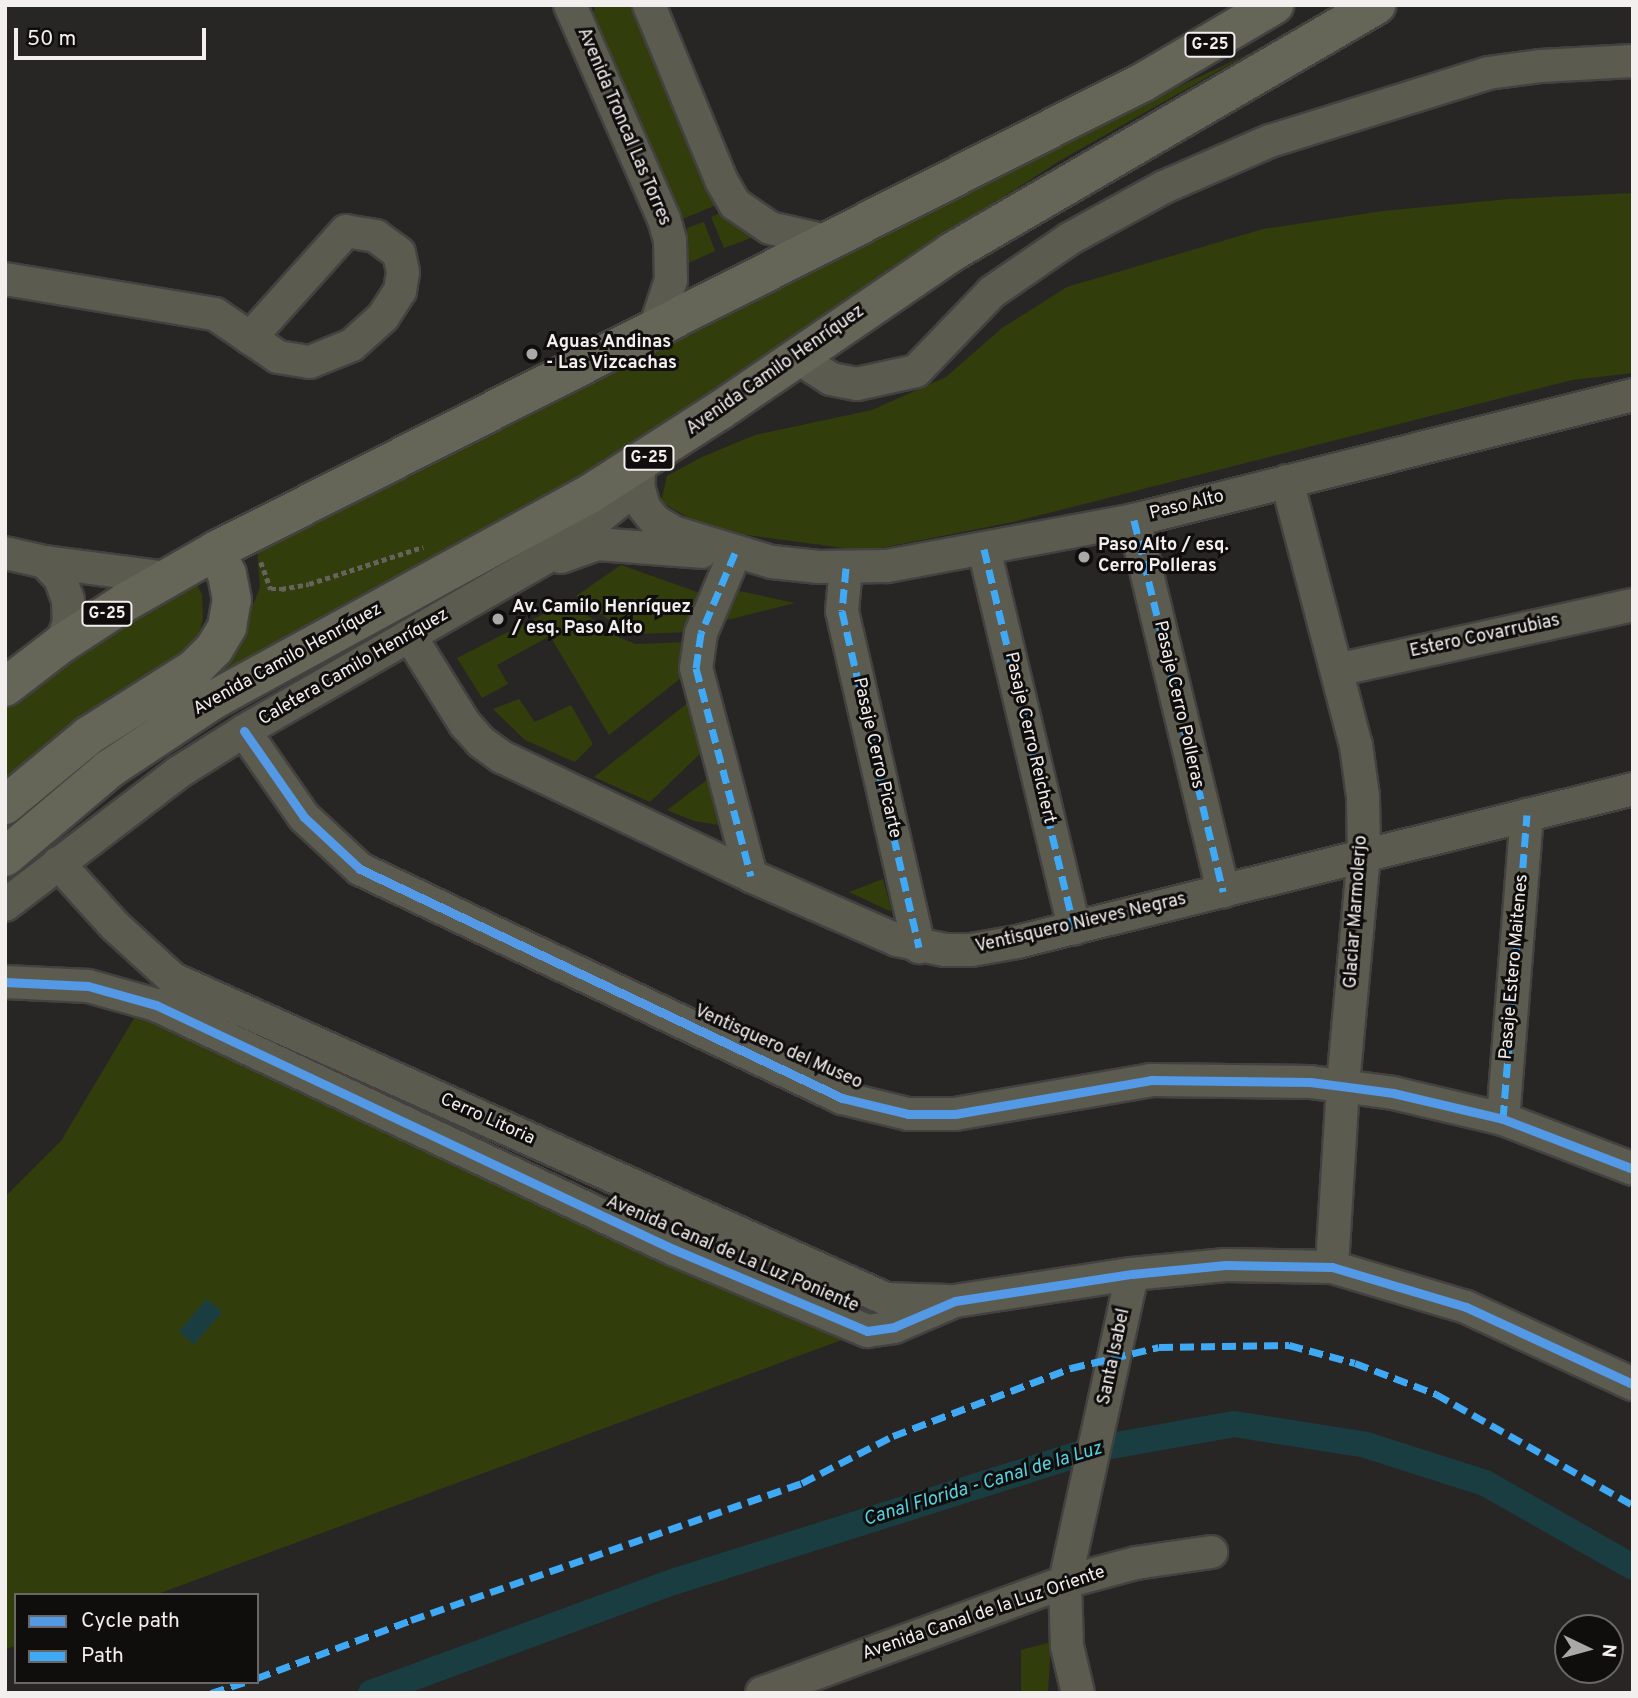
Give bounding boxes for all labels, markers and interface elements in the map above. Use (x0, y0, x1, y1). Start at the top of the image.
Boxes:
scale bar (18, 14, 210, 58)
street label: Avenida Troncal Las Torres (571, 24, 675, 230)
text: 50 m (27, 26, 76, 53)
road number: G-25 (1184, 32, 1236, 58)
street label: Avenida Camilo Henríquez (683, 301, 869, 441)
place label: Aguas Andinas - Las Vizcachas (546, 333, 678, 376)
marker: Aguas Andinas - Las Vizcachas (524, 346, 540, 362)
road number: G-25 (623, 446, 675, 471)
street label: Paso Alto (1147, 486, 1227, 526)
place label: Paso Alto / esq. Cerro Polleras (1098, 536, 1230, 578)
marker: Paso Alto / esq. Cerro Polleras (1076, 549, 1092, 565)
place label: Av. Camilo Henríquez / esq. Paso Alto (512, 598, 691, 640)
street label: Avenida Camilo Henríquez (190, 599, 386, 721)
road number: G-25 (81, 601, 133, 626)
street label: Caletera Camilo Henríquez (255, 605, 453, 731)
marker: Av. Camilo Henríquez / esq. Paso Alto (490, 611, 506, 627)
street label: Estero Covarrubias (1408, 611, 1562, 663)
street label: Pasaje Cerro Polleras (1148, 619, 1208, 791)
street label: Pasaje Cerro Reichert (999, 650, 1059, 826)
street label: Pasaje Cerro Picarte (847, 675, 905, 841)
street label: Glaciar Marmolerjo (1341, 835, 1373, 989)
street label: Pasaje Estero Maitenes (1496, 873, 1534, 1061)
street label: Ventisquero Nieves Negras (974, 889, 1188, 959)
street label: Ventisquero del Museo (691, 1001, 865, 1095)
street label: Cerro Litoria (436, 1089, 538, 1151)
street label: Avenida Canal de La Luz Poniente (602, 1192, 862, 1318)
street label: Santa Isabel (1094, 1307, 1136, 1407)
water label: Canal Florida - Canal de la Luz (861, 1438, 1105, 1532)
street label: Avenida Canal de la Luz Oriente (860, 1562, 1108, 1666)
legend (14, 1593, 259, 1684)
text: Cycle path (81, 1608, 180, 1635)
north arrow (1554, 1614, 1624, 1684)
text: Path (81, 1643, 124, 1670)
text: N (1595, 1643, 1620, 1659)

